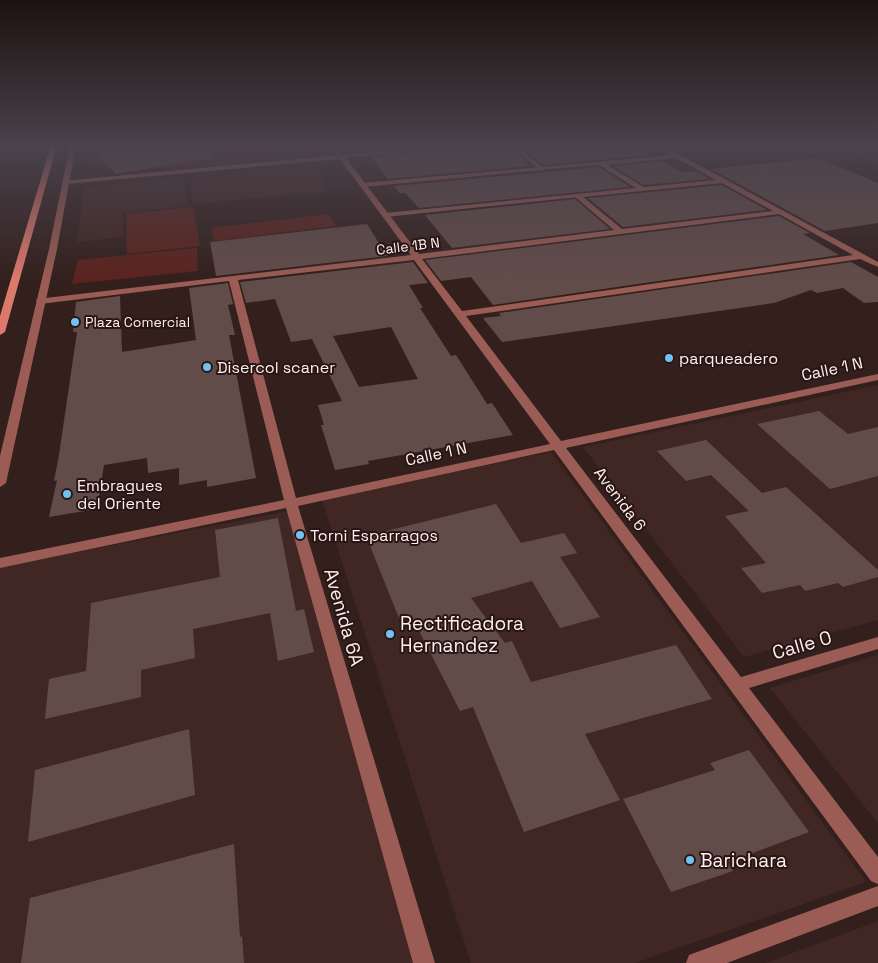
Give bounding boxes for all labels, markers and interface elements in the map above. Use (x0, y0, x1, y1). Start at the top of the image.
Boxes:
street label: Calle 1B N (375, 233, 441, 259)
place label: Plaza Comercial (85, 313, 190, 331)
marker: Plaza Comercial (69, 316, 81, 328)
place label: parqueadero (679, 348, 778, 369)
marker: parqueadero (663, 352, 675, 364)
street label: Calle 1 N (799, 352, 865, 386)
place label: Disercol scaner (217, 357, 335, 378)
marker: Disercol scaner (201, 361, 213, 373)
street label: Calle 1 N (403, 437, 469, 471)
street label: Avenida 6 (589, 463, 651, 535)
place label: Embragues del Oriente (77, 475, 163, 514)
marker: Embragues del Oriente (61, 488, 73, 500)
place label: Torni Esparragos (310, 525, 438, 546)
marker: Torni Esparragos (294, 529, 306, 541)
street label: Avenida 6A (318, 565, 370, 669)
place label: Rectificadora Hernandez (400, 611, 524, 658)
street label: Calle 0 (769, 625, 835, 665)
marker: Rectificadora Hernandez (384, 628, 396, 640)
place label: Barichara (700, 848, 787, 873)
marker: Barichara (684, 854, 696, 866)

